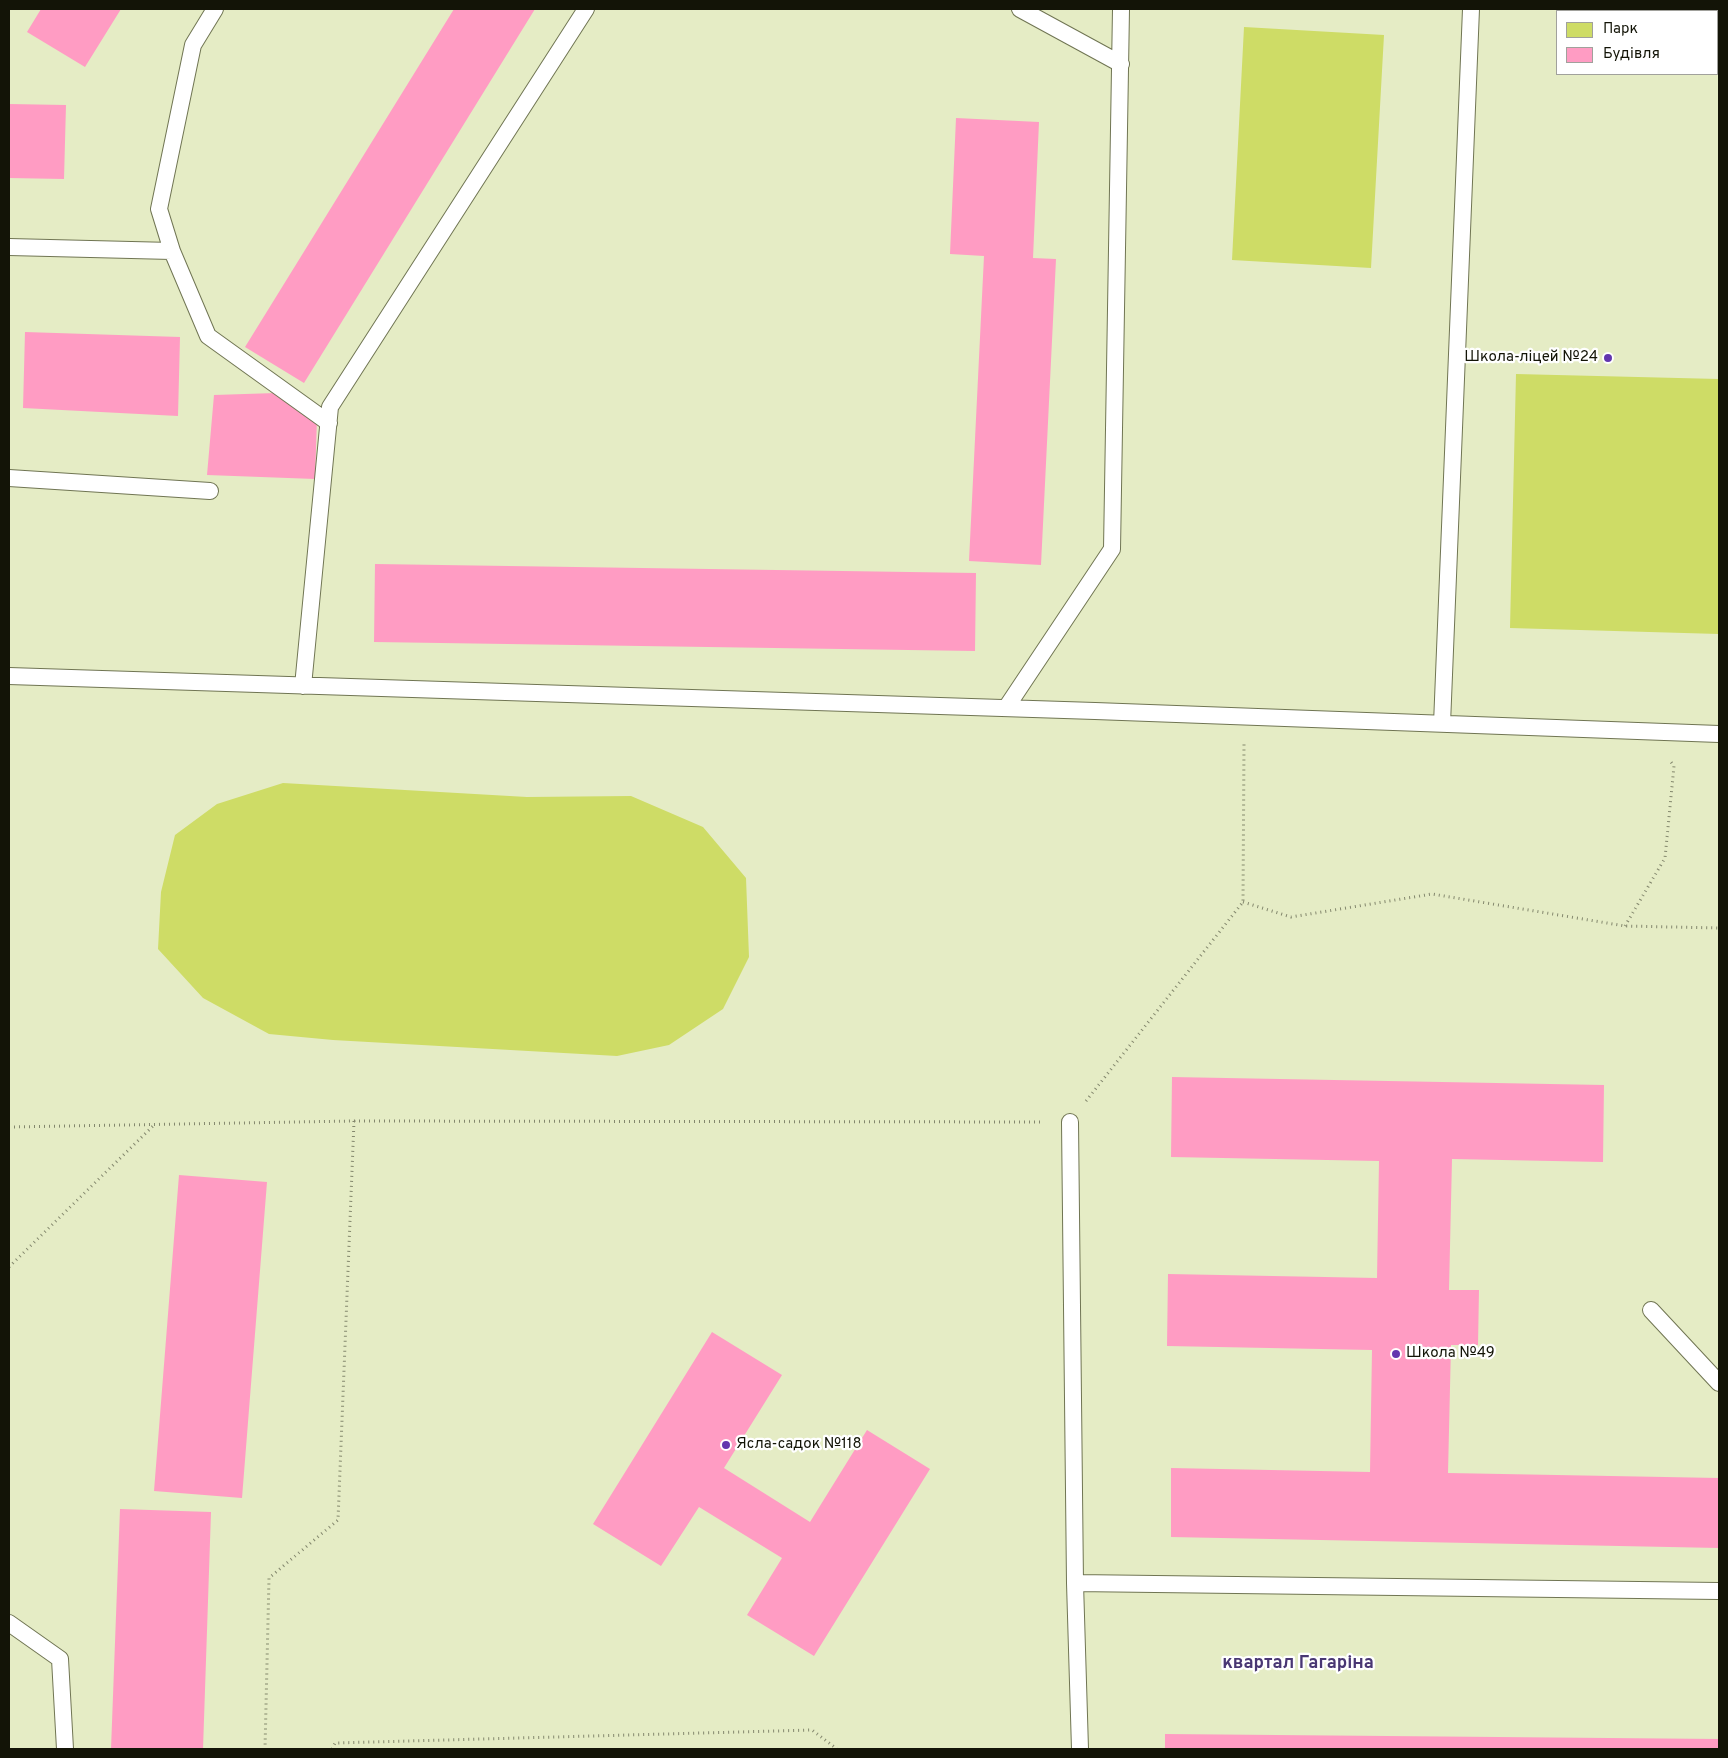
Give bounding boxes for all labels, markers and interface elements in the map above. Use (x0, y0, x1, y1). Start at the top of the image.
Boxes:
legend (1556, 10, 1718, 75)
text: Парк (1603, 20, 1638, 39)
text: Будівля (1603, 45, 1660, 64)
place label: Школа-ліцей №24 (1464, 349, 1598, 367)
marker: Школа-ліцей №24 (1602, 352, 1614, 364)
place label: Школа №49 (1406, 1345, 1495, 1363)
marker: Школа №49 (1390, 1348, 1402, 1360)
place label: Ясла-садок №118 (736, 1436, 862, 1454)
marker: Ясла-садок №118 (720, 1439, 732, 1451)
district label: квартал Гагаріна (1222, 1653, 1374, 1675)

